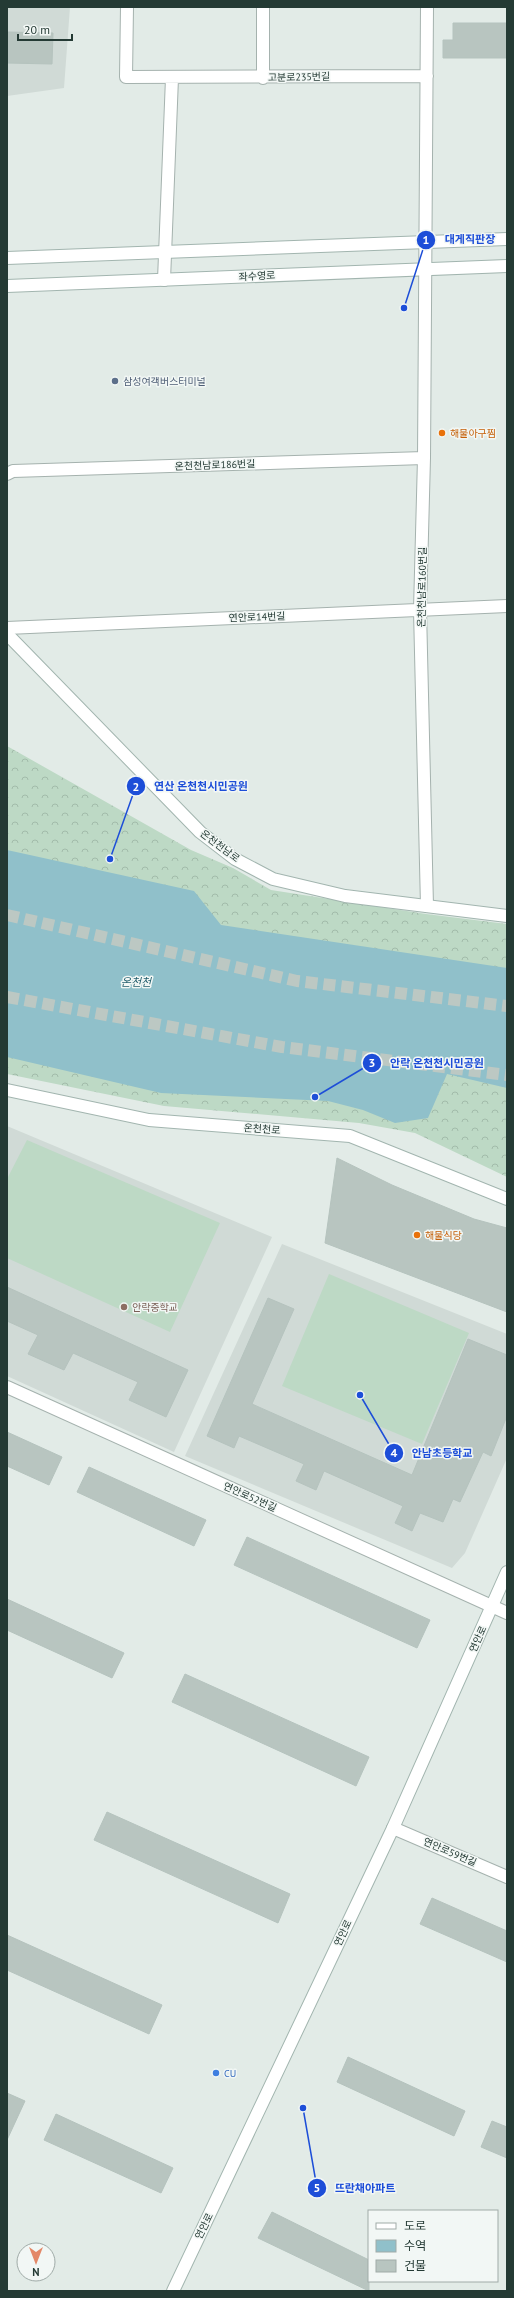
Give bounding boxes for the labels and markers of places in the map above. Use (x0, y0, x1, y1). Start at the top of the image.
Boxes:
callout: 대게직판장 (416, 228, 503, 251)
place label: 삼성여객버스터미널 (123, 375, 206, 388)
marker: 삼성여객버스터미널 (110, 376, 120, 386)
place label: 해물아구찜 (450, 427, 496, 440)
marker: 해물아구찜 (437, 428, 447, 438)
callout: 연산 온천천시민공원 (126, 775, 256, 798)
callout: 안락 온천천시민공원 (362, 1051, 492, 1074)
place label: 해물식당 (425, 1229, 462, 1242)
marker: 해물식당 (412, 1230, 422, 1240)
place label: 안락중학교 (132, 1301, 178, 1314)
marker: 안락중학교 (119, 1302, 129, 1312)
callout: 안남초등학교 (384, 1442, 480, 1465)
place label: CU (224, 2067, 236, 2080)
marker: CU (211, 2068, 221, 2078)
callout: 뜨란채아파트 (307, 2176, 404, 2199)

